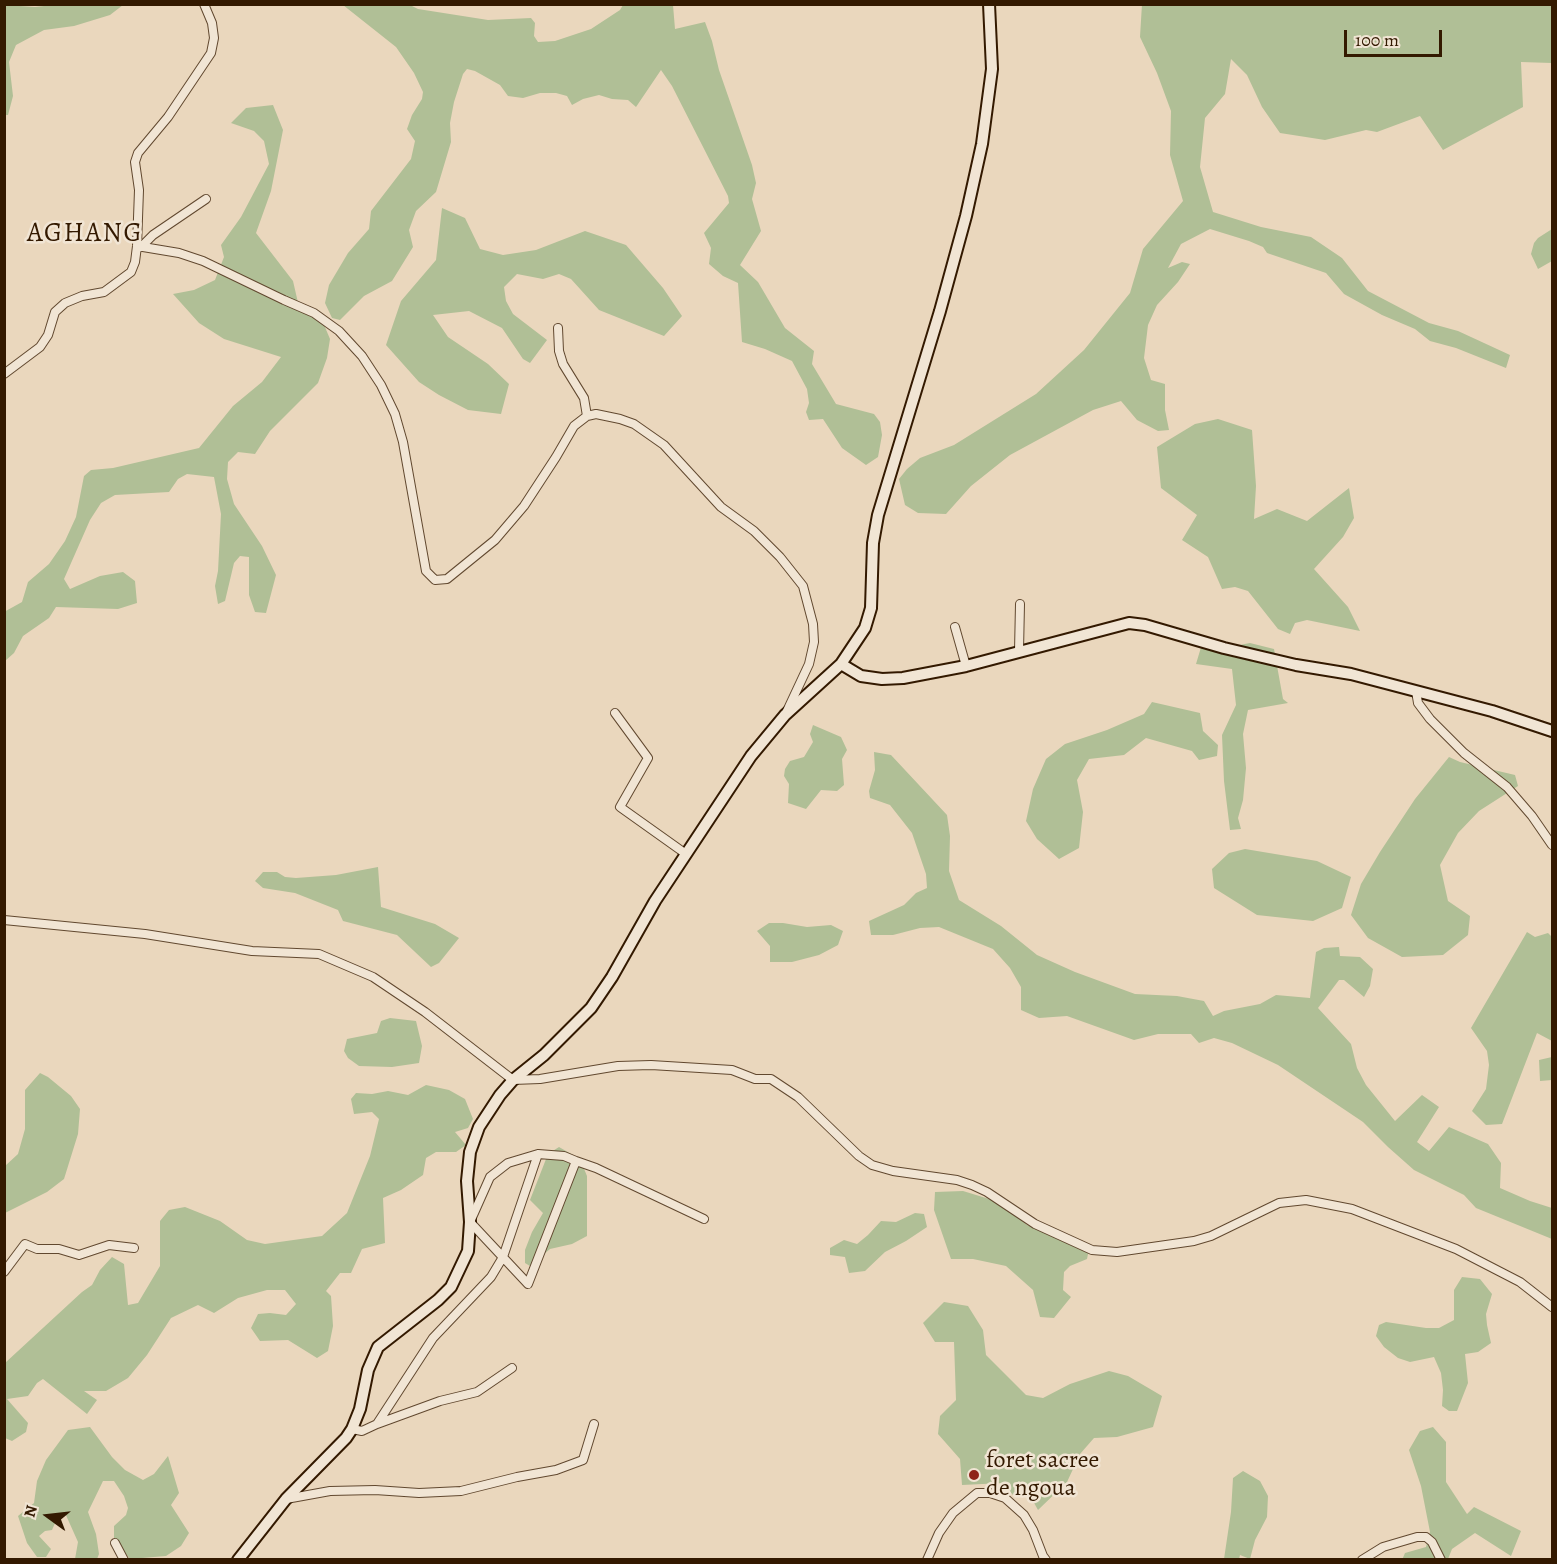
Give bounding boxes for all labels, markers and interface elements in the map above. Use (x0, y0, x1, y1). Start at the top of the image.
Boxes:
scale bar (1347, 18, 1444, 56)
text: 100 m (1355, 28, 1399, 52)
district label: AGHANG (27, 218, 143, 250)
place label: foret sacree de ngoua (986, 1447, 1099, 1503)
marker: foret sacree de ngoua (967, 1468, 981, 1482)
north arrow (18, 1486, 78, 1546)
text: N (18, 1503, 43, 1520)

